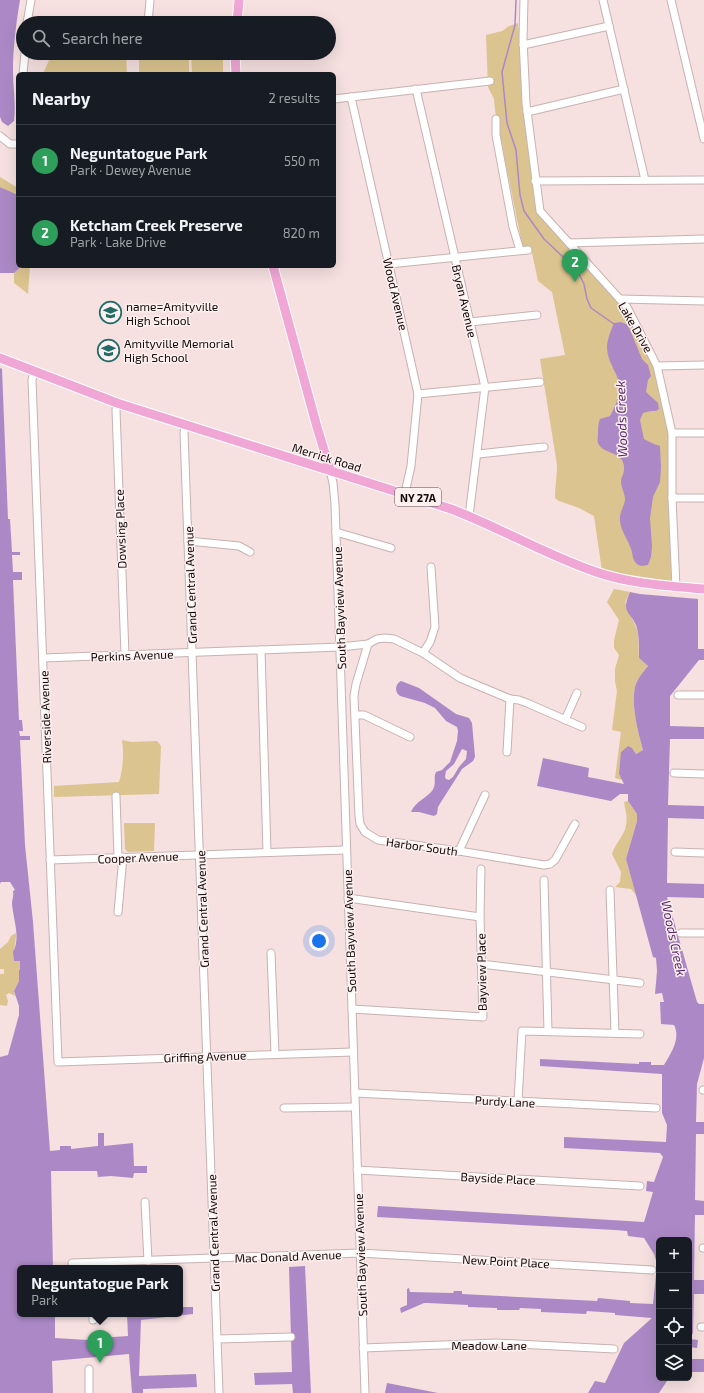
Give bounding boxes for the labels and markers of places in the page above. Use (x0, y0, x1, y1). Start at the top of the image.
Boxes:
pin: 2 (562, 249, 588, 282)
place label: name=Amityville High School (126, 299, 218, 327)
school or university icon: name=Amityville High School (98, 300, 124, 326)
place label: Amityville Memorial High School (124, 336, 234, 364)
school or university icon: Amityville Memorial High School (96, 337, 122, 363)
pin: 1 (87, 1330, 113, 1363)

